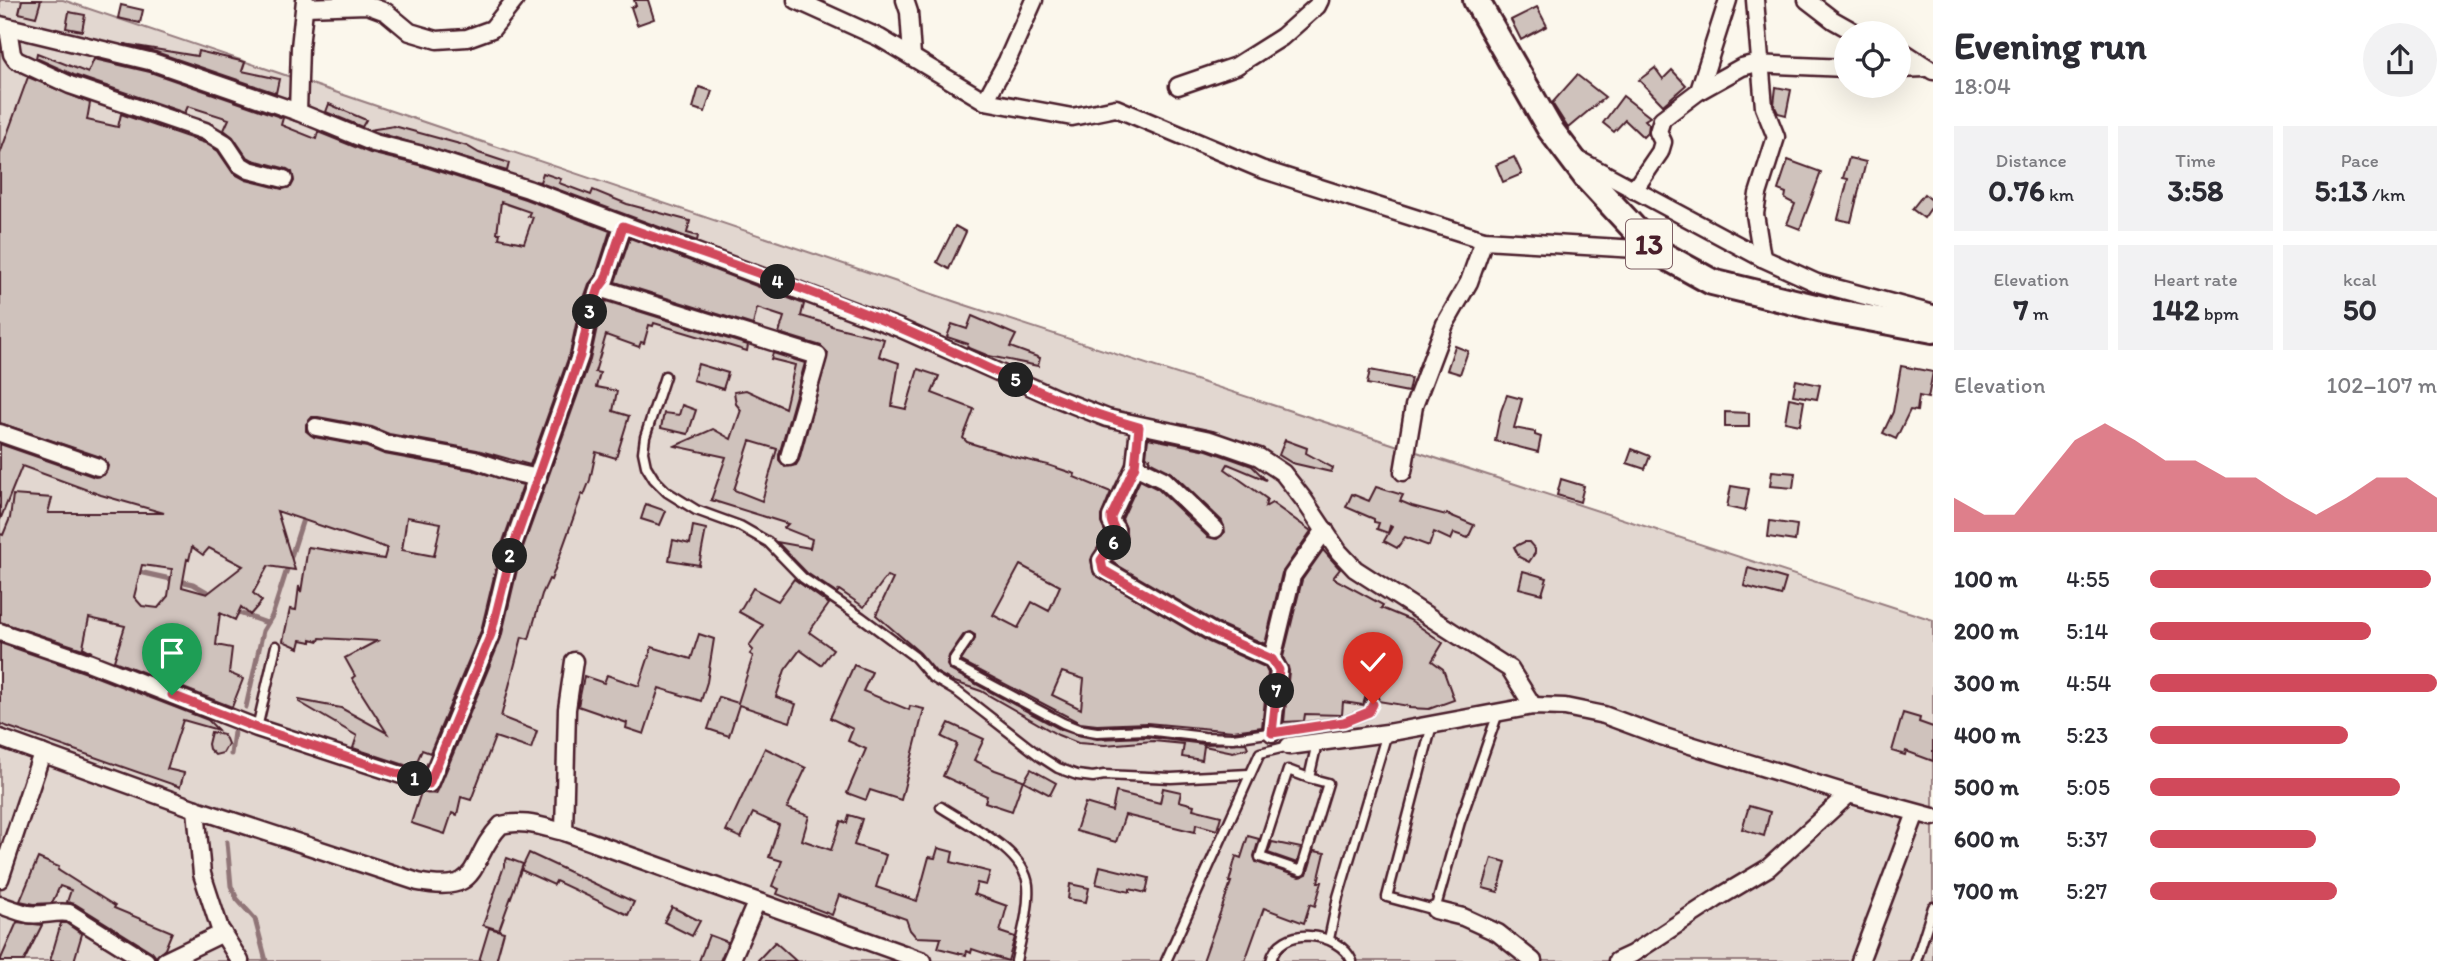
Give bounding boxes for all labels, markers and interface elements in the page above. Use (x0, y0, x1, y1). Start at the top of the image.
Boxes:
map controls (1834, 21, 1911, 98)
button: locate (1834, 21, 1911, 98)
text: Evening run (1954, 23, 2147, 69)
button: share (2363, 23, 2437, 97)
text: 18:04 (1954, 72, 2011, 100)
text: Distance (1996, 149, 2067, 172)
text: Time (2175, 149, 2216, 172)
text: Pace (2341, 149, 2379, 172)
text: 0.76 (1988, 172, 2045, 209)
text: 3:58 (2168, 172, 2223, 209)
text: 5:13 (2314, 172, 2368, 209)
text: km (2045, 183, 2074, 206)
text: /km (2368, 183, 2405, 206)
road number: 13 (1626, 219, 1672, 268)
pin: 4 (760, 264, 796, 300)
text: Elevation (1993, 268, 2069, 291)
text: Heart rate (2153, 268, 2238, 291)
text: kcal (2343, 268, 2377, 291)
text: 4 (772, 270, 783, 293)
text: 7 (2014, 291, 2028, 328)
text: 142 (2152, 291, 2200, 328)
text: 50 (2343, 291, 2377, 328)
pin: 3 (572, 294, 608, 330)
text: 3 (584, 300, 595, 323)
text: m (2028, 302, 2049, 325)
text: bpm (2200, 302, 2239, 325)
pin: 5 (998, 362, 1034, 398)
text: 5 (1011, 368, 1020, 391)
text: Elevation (1954, 371, 2045, 399)
text: 102–107 m (2326, 371, 2437, 399)
pin: 6 (1096, 526, 1132, 560)
text: 6 (1108, 531, 1119, 554)
pin: 2 (492, 538, 528, 574)
text: 2 (505, 544, 515, 567)
text: 100 m (1954, 565, 2018, 593)
text: 4:55 (2066, 565, 2110, 593)
text: 200 m (1954, 617, 2019, 645)
text: 5:14 (2066, 617, 2108, 645)
pin (142, 623, 202, 695)
pin (1343, 632, 1403, 704)
icon: arrive (153, 634, 191, 672)
icon: check (1354, 643, 1392, 681)
text: 300 m (1954, 669, 2019, 697)
text: 4:54 (2066, 669, 2111, 697)
pin: 7 (1260, 674, 1294, 708)
text: 7 (1272, 679, 1281, 702)
text: 400 m (1954, 721, 2021, 749)
text: 5:23 (2066, 721, 2108, 749)
pin: 1 (398, 762, 432, 796)
text: 1 (410, 767, 419, 790)
text: 500 m (1954, 773, 2019, 801)
text: 5:05 (2066, 773, 2110, 801)
text: 600 m (1954, 825, 2019, 853)
text: 5:37 (2066, 825, 2108, 853)
text: 700 m (1954, 877, 2018, 905)
text: 5:27 (2066, 877, 2107, 905)

